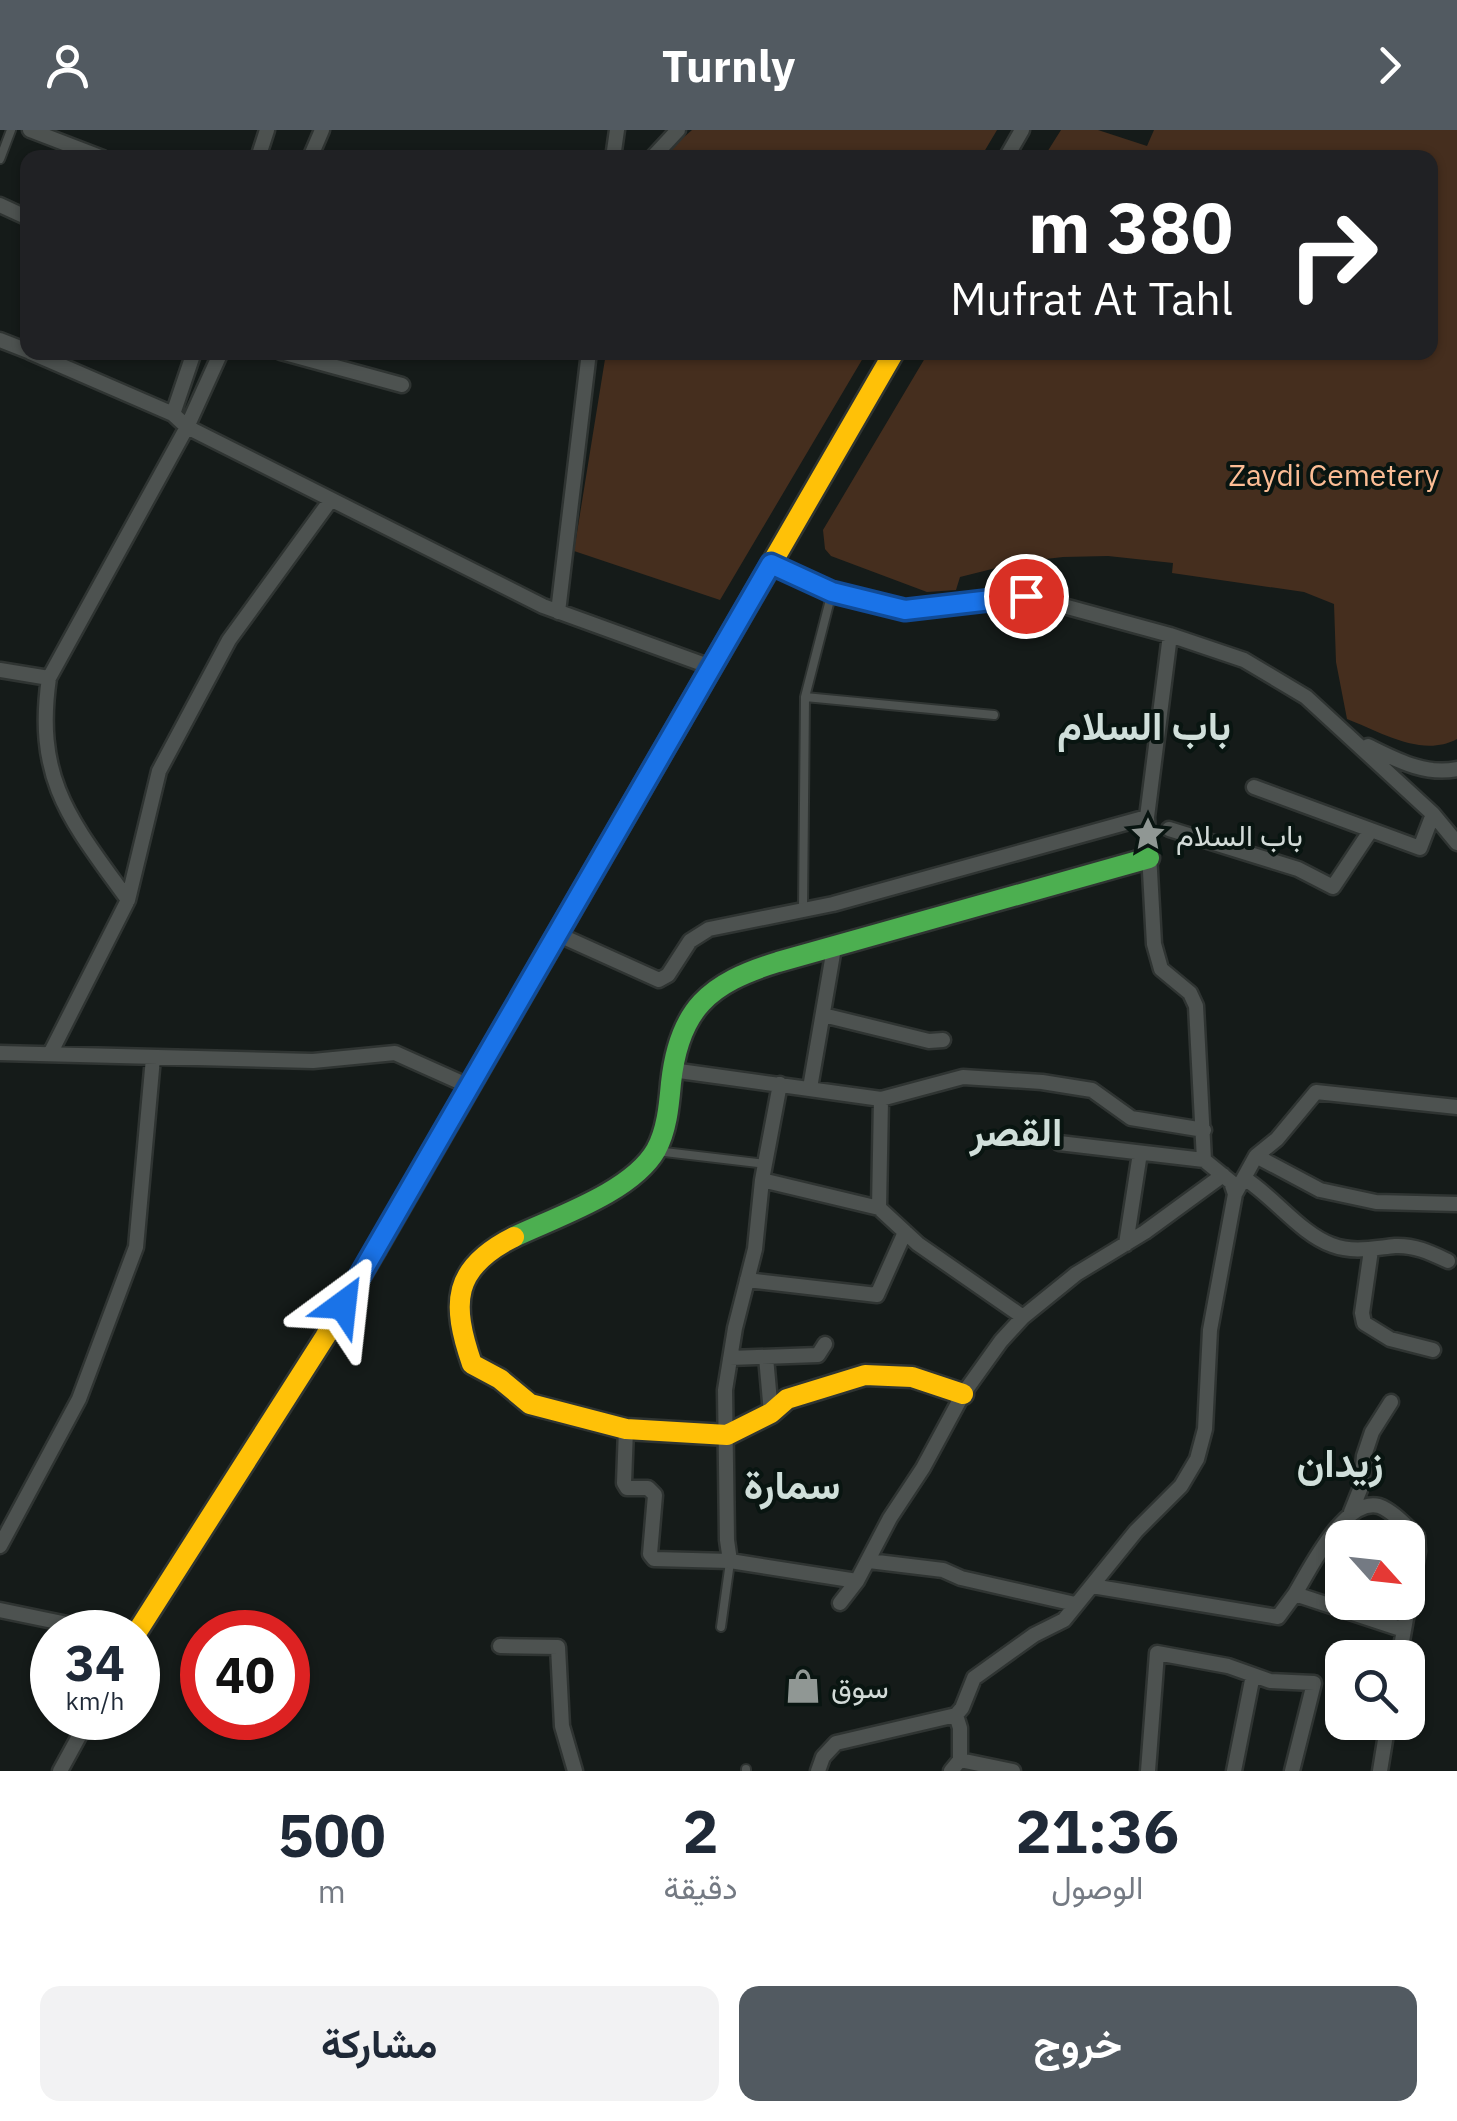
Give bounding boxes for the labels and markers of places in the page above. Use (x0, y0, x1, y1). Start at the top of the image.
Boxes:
pin (984, 554, 1069, 639)
place icon: باب السلام (1129, 815, 1167, 853)
place label: باب السلام (1176, 815, 1303, 855)
shop icon: سوق (784, 1667, 822, 1705)
place label: سوق (831, 1667, 889, 1706)

